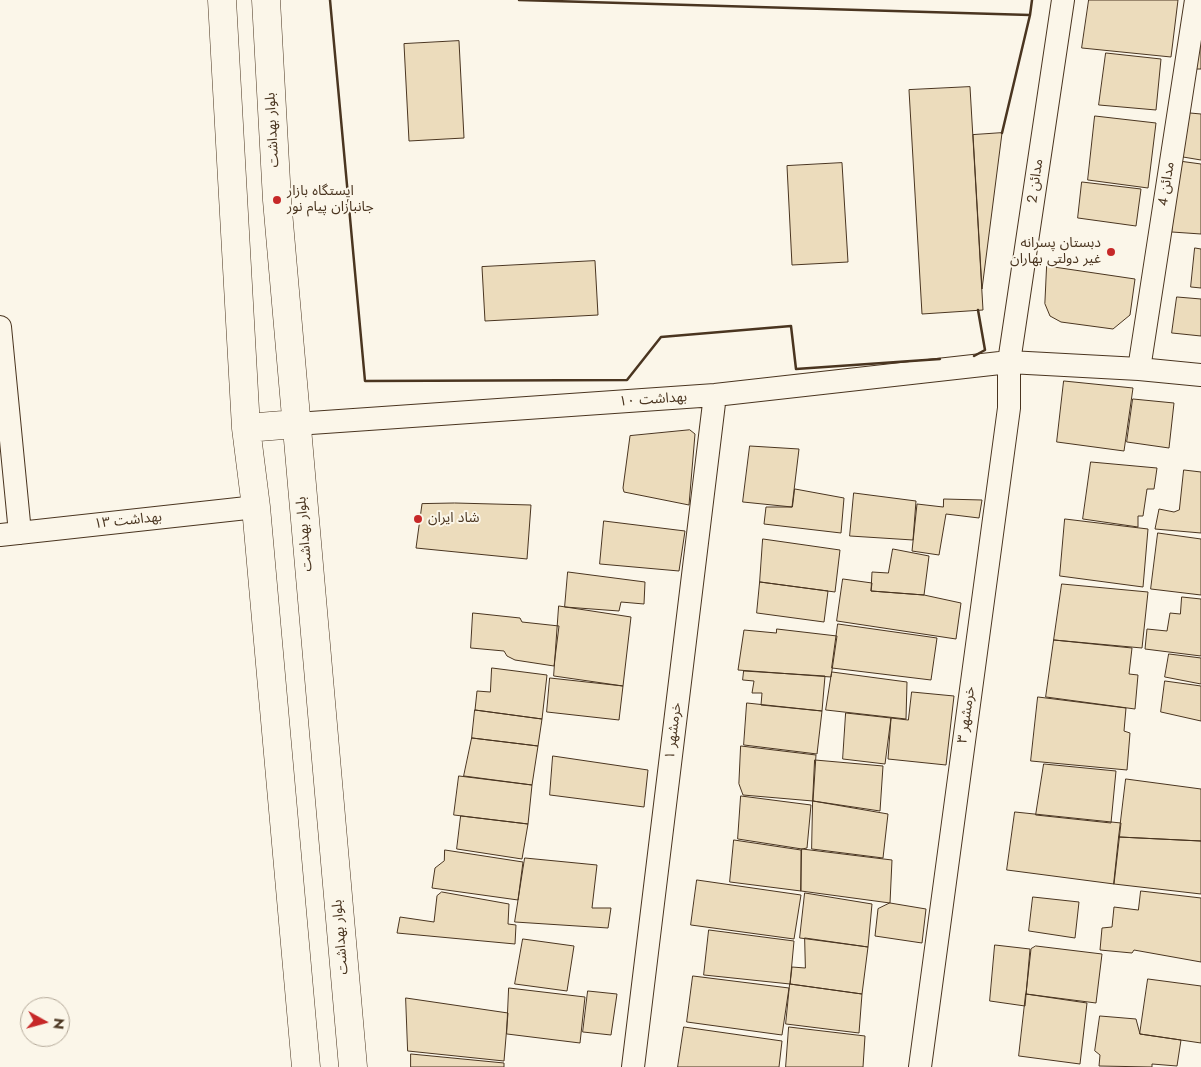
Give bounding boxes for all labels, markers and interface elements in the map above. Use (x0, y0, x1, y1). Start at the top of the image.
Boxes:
street label: بلوار بهداشت (263, 92, 283, 168)
street label: مدائن 2 (1025, 158, 1047, 204)
street label: مدائن 4 (1155, 161, 1179, 207)
place label: ایستگاه بازار جانبازان پیام نور (287, 184, 374, 216)
marker: ایستگاه بازار جانبازان پیام نور (271, 194, 283, 206)
place label: دبستان پسرانه غیر دولتی بهاران (1010, 236, 1101, 268)
marker: دبستان پسرانه غیر دولتی بهاران (1105, 246, 1117, 258)
street label: بهداشت ۱۰ (618, 389, 688, 411)
street label: بلوار بهداشت (293, 496, 317, 572)
street label: بهداشت ۱۳ (93, 509, 163, 533)
place label: شاد ایران (428, 511, 480, 527)
marker: شاد ایران (412, 513, 424, 525)
street label: خرمشهر ۳ (955, 685, 979, 745)
street label: خرمشهر ۱ (662, 702, 686, 760)
street label: بلوار بهداشت (329, 899, 353, 975)
north arrow (20, 997, 70, 1047)
text: N (48, 1017, 69, 1030)

